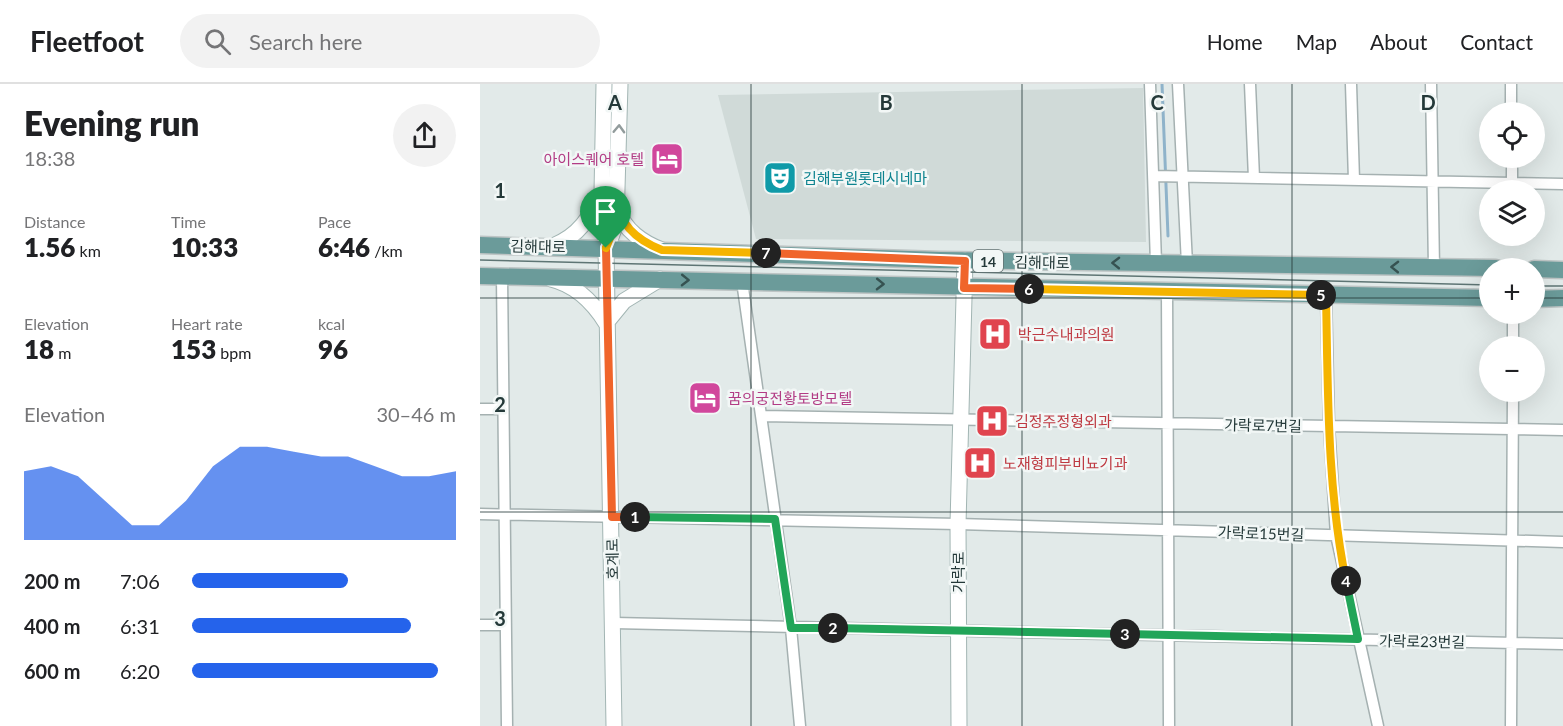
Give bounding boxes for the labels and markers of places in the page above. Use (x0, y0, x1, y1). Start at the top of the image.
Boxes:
hotel icon: 아이스퀘어 호텔 (649, 141, 685, 177)
place label: 아이스퀘어 호텔 (544, 150, 644, 168)
theatre icon: 김해부원롯데시네마 (762, 160, 798, 196)
place label: 김해부원롯데시네마 (803, 169, 927, 187)
pin (580, 186, 631, 248)
pin: 7 (751, 238, 781, 268)
pin: 6 (1014, 274, 1044, 304)
pin: 5 (1306, 280, 1336, 310)
hospital icon: 박근수내과의원 (977, 316, 1013, 352)
place label: 박근수내과의원 (1018, 325, 1115, 343)
hotel icon: 꿈의궁전황토방모텔 (687, 380, 723, 416)
place label: 꿈의궁전황토방모텔 (728, 389, 852, 407)
hospital icon: 김정주정형외과 (974, 403, 1010, 439)
place label: 김정주정형외과 (1015, 412, 1112, 430)
hospital icon: 노재형피부비뇨기과 (962, 445, 998, 481)
place label: 노재형피부비뇨기과 (1003, 454, 1127, 472)
pin: 1 (620, 502, 650, 532)
pin: 4 (1331, 566, 1361, 596)
pin: 2 (818, 613, 848, 643)
pin: 3 (1110, 619, 1140, 649)

